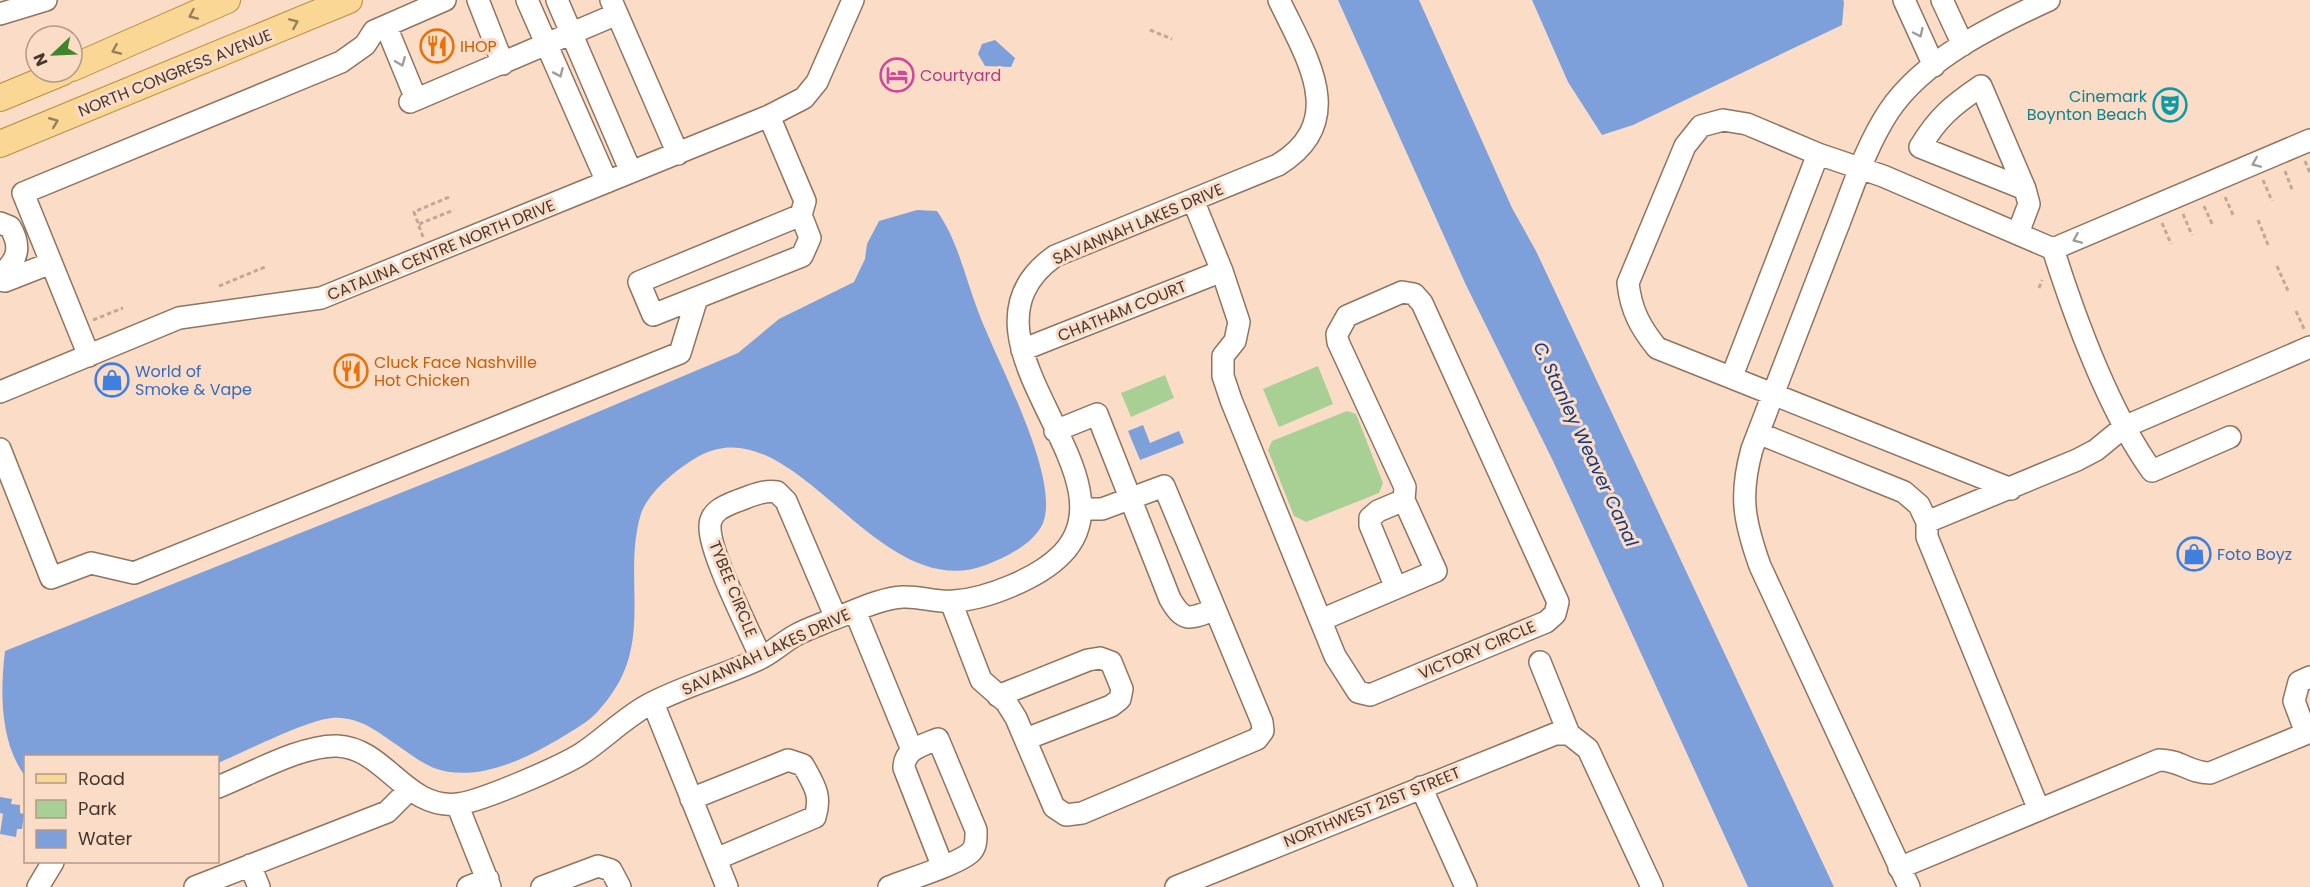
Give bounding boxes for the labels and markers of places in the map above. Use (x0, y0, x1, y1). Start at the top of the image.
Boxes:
restaurant icon: IHOP (419, 28, 455, 64)
place label: IHOP (460, 35, 497, 58)
hotel icon: Courtyard (879, 57, 915, 93)
place label: Courtyard (920, 64, 1001, 87)
place label: Cinemark Boynton Beach (2027, 85, 2148, 126)
theatre icon: Cinemark Boynton Beach (2152, 87, 2188, 123)
place label: Cluck Face Nashville Hot Chicken (374, 351, 537, 392)
restaurant icon: Cluck Face Nashville Hot Chicken (333, 353, 369, 389)
place label: World of Smoke & Vape (135, 360, 252, 401)
shop icon: World of Smoke & Vape (94, 362, 130, 398)
shop icon: Foto Boyz (2176, 536, 2212, 572)
place label: Foto Boyz (2217, 543, 2292, 566)

